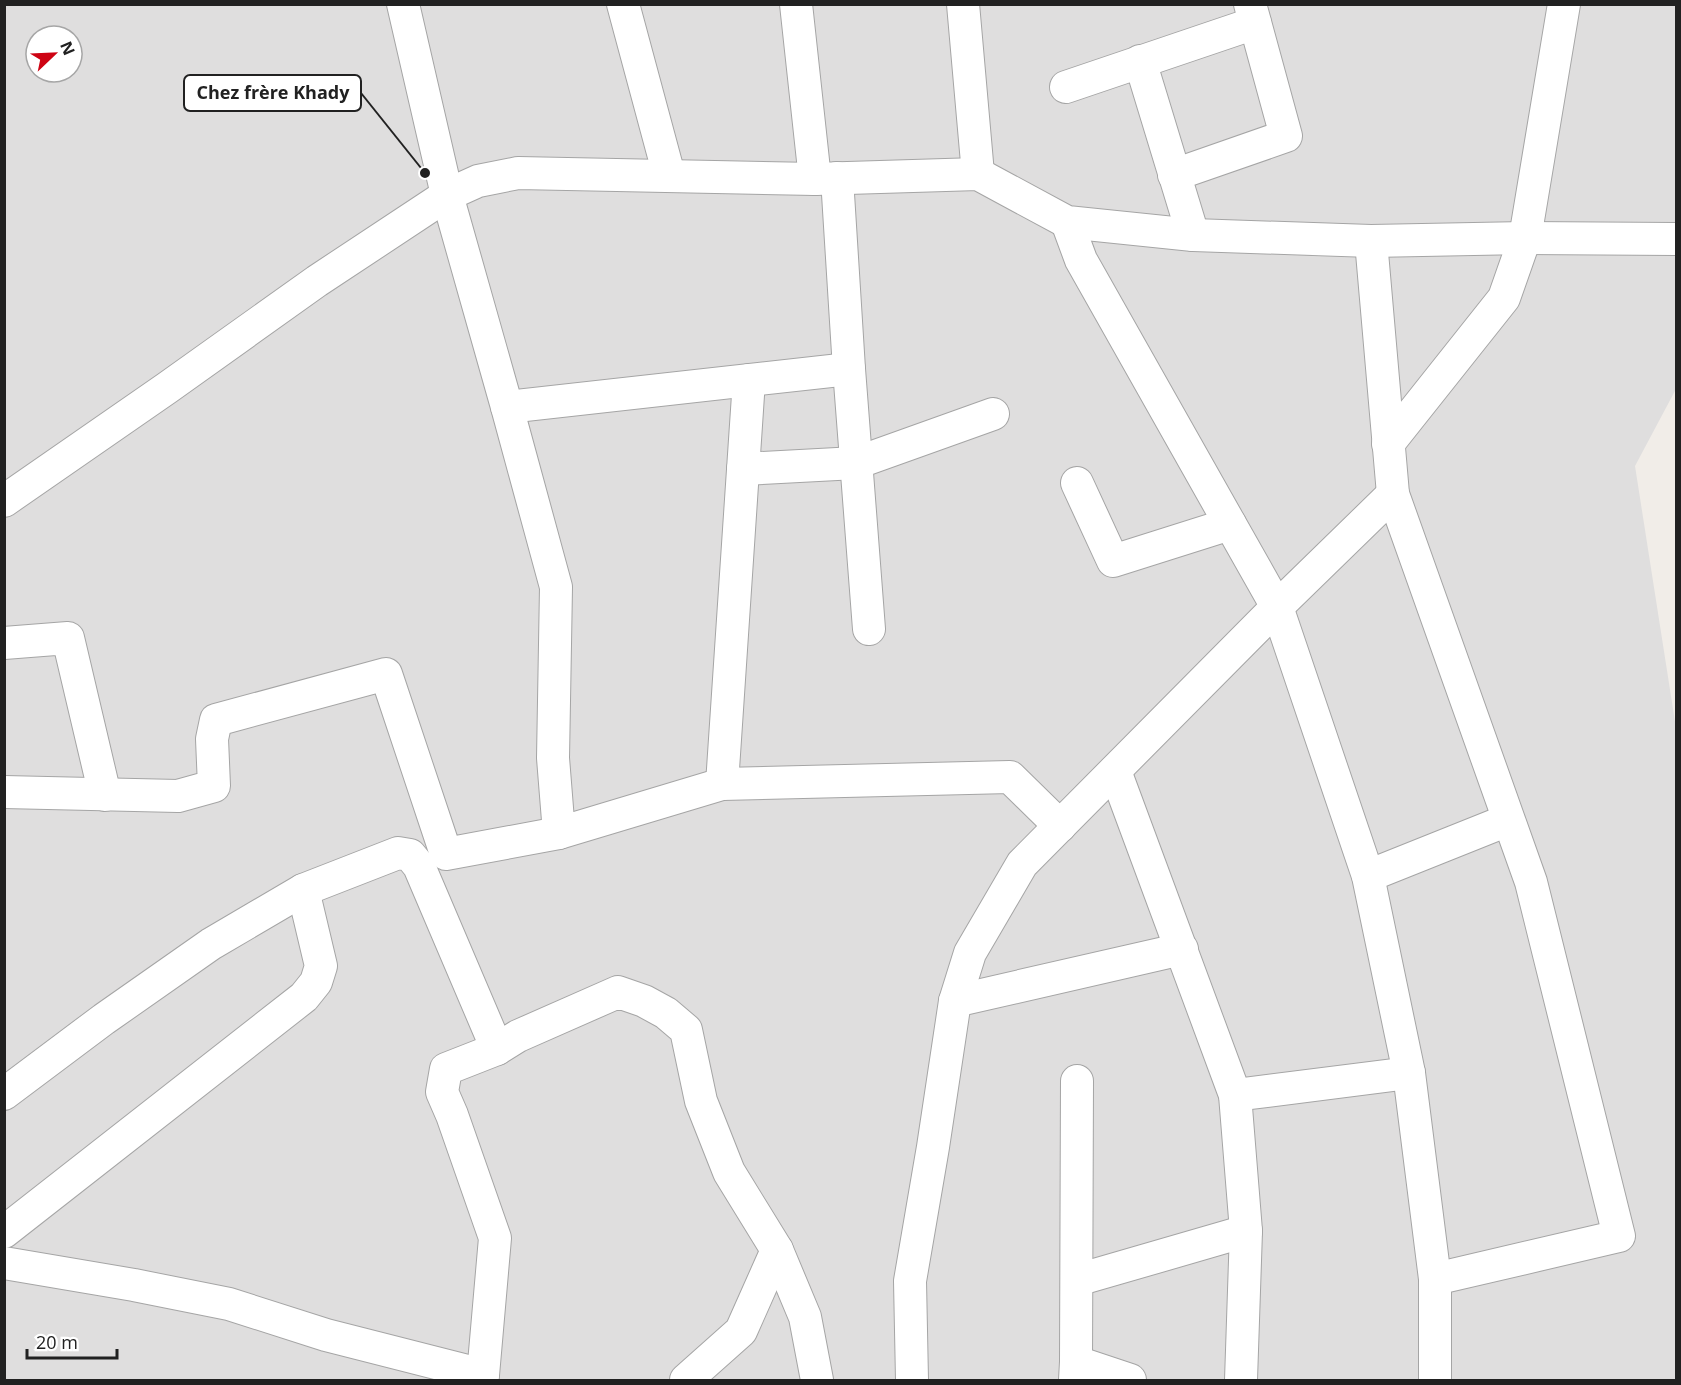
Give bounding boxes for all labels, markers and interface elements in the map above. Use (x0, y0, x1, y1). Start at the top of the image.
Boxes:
north arrow (24, 24, 84, 84)
text: N (55, 38, 80, 58)
callout: Chez frère Khady (184, 75, 361, 111)
text: Chez frère Khady (197, 80, 350, 104)
scale bar (27, 1322, 117, 1360)
text: 20 m (36, 1330, 78, 1354)

